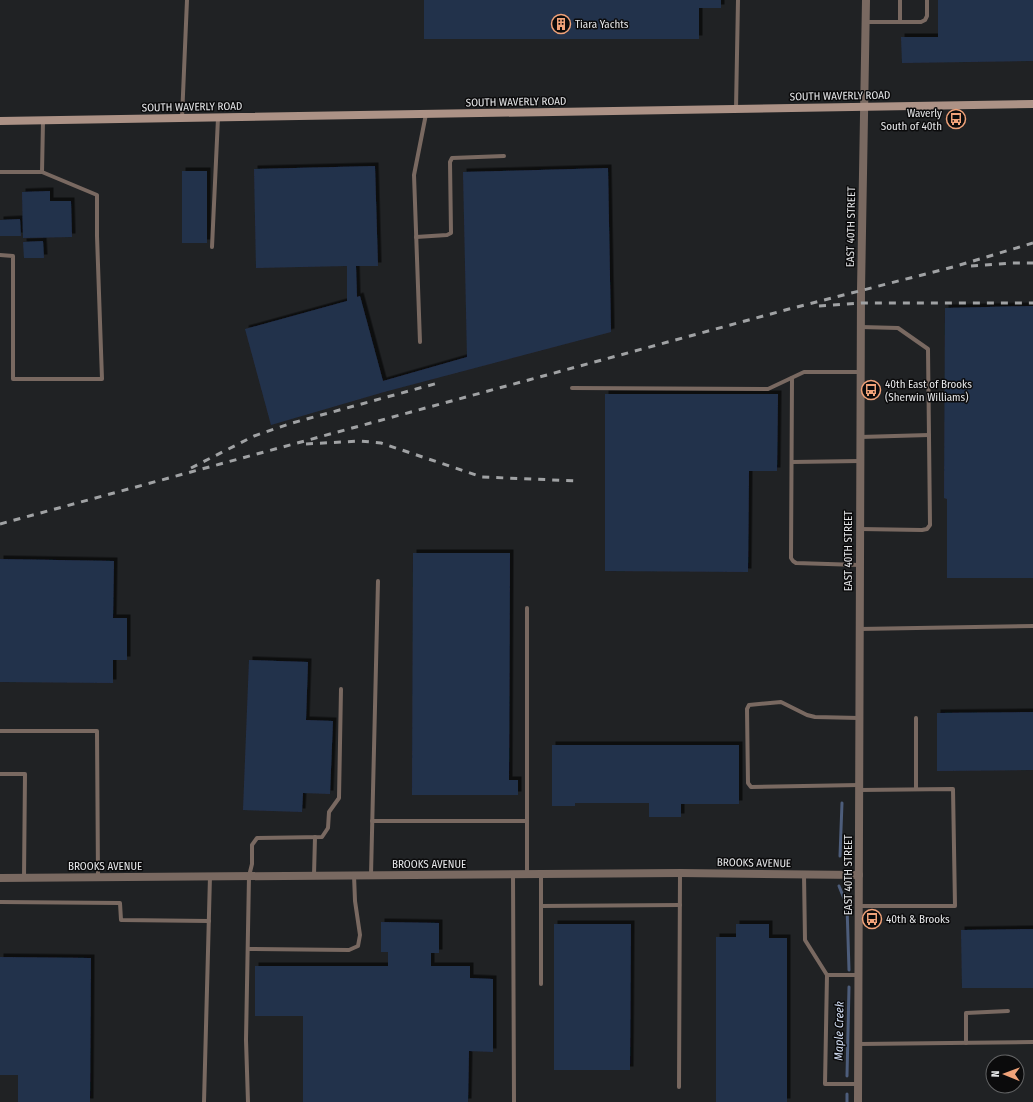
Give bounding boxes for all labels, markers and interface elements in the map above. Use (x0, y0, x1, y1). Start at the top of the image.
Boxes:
building icon: Tiara Yachts (550, 13, 572, 35)
place label: Tiara Yachts (575, 18, 629, 31)
street label: SOUTH WAVERLY ROAD (790, 89, 890, 103)
street label: SOUTH WAVERLY ROAD (466, 95, 566, 109)
street label: SOUTH WAVERLY ROAD (142, 100, 242, 114)
place label: Waverly South of 40th (881, 107, 942, 133)
bus stop icon: Waverly South of 40th (945, 108, 967, 130)
street label: EAST 40TH STREET (844, 186, 858, 267)
place label: 40th East of Brooks (Sherwin Williams) (885, 378, 972, 404)
bus stop icon: 40th East of Brooks (Sherwin Williams) (860, 379, 882, 401)
street label: EAST 40TH STREET (842, 510, 855, 591)
street label: EAST 40TH STREET (842, 834, 855, 915)
street label: BROOKS AVENUE (717, 856, 791, 870)
street label: BROOKS AVENUE (392, 858, 466, 871)
street label: BROOKS AVENUE (68, 860, 142, 873)
bus stop icon: 40th & Brooks (861, 908, 883, 930)
place label: 40th & Brooks (886, 913, 950, 926)
water label: Maple Creek (831, 1001, 847, 1061)
north arrow (985, 1054, 1025, 1094)
text: N (989, 1070, 1002, 1077)

